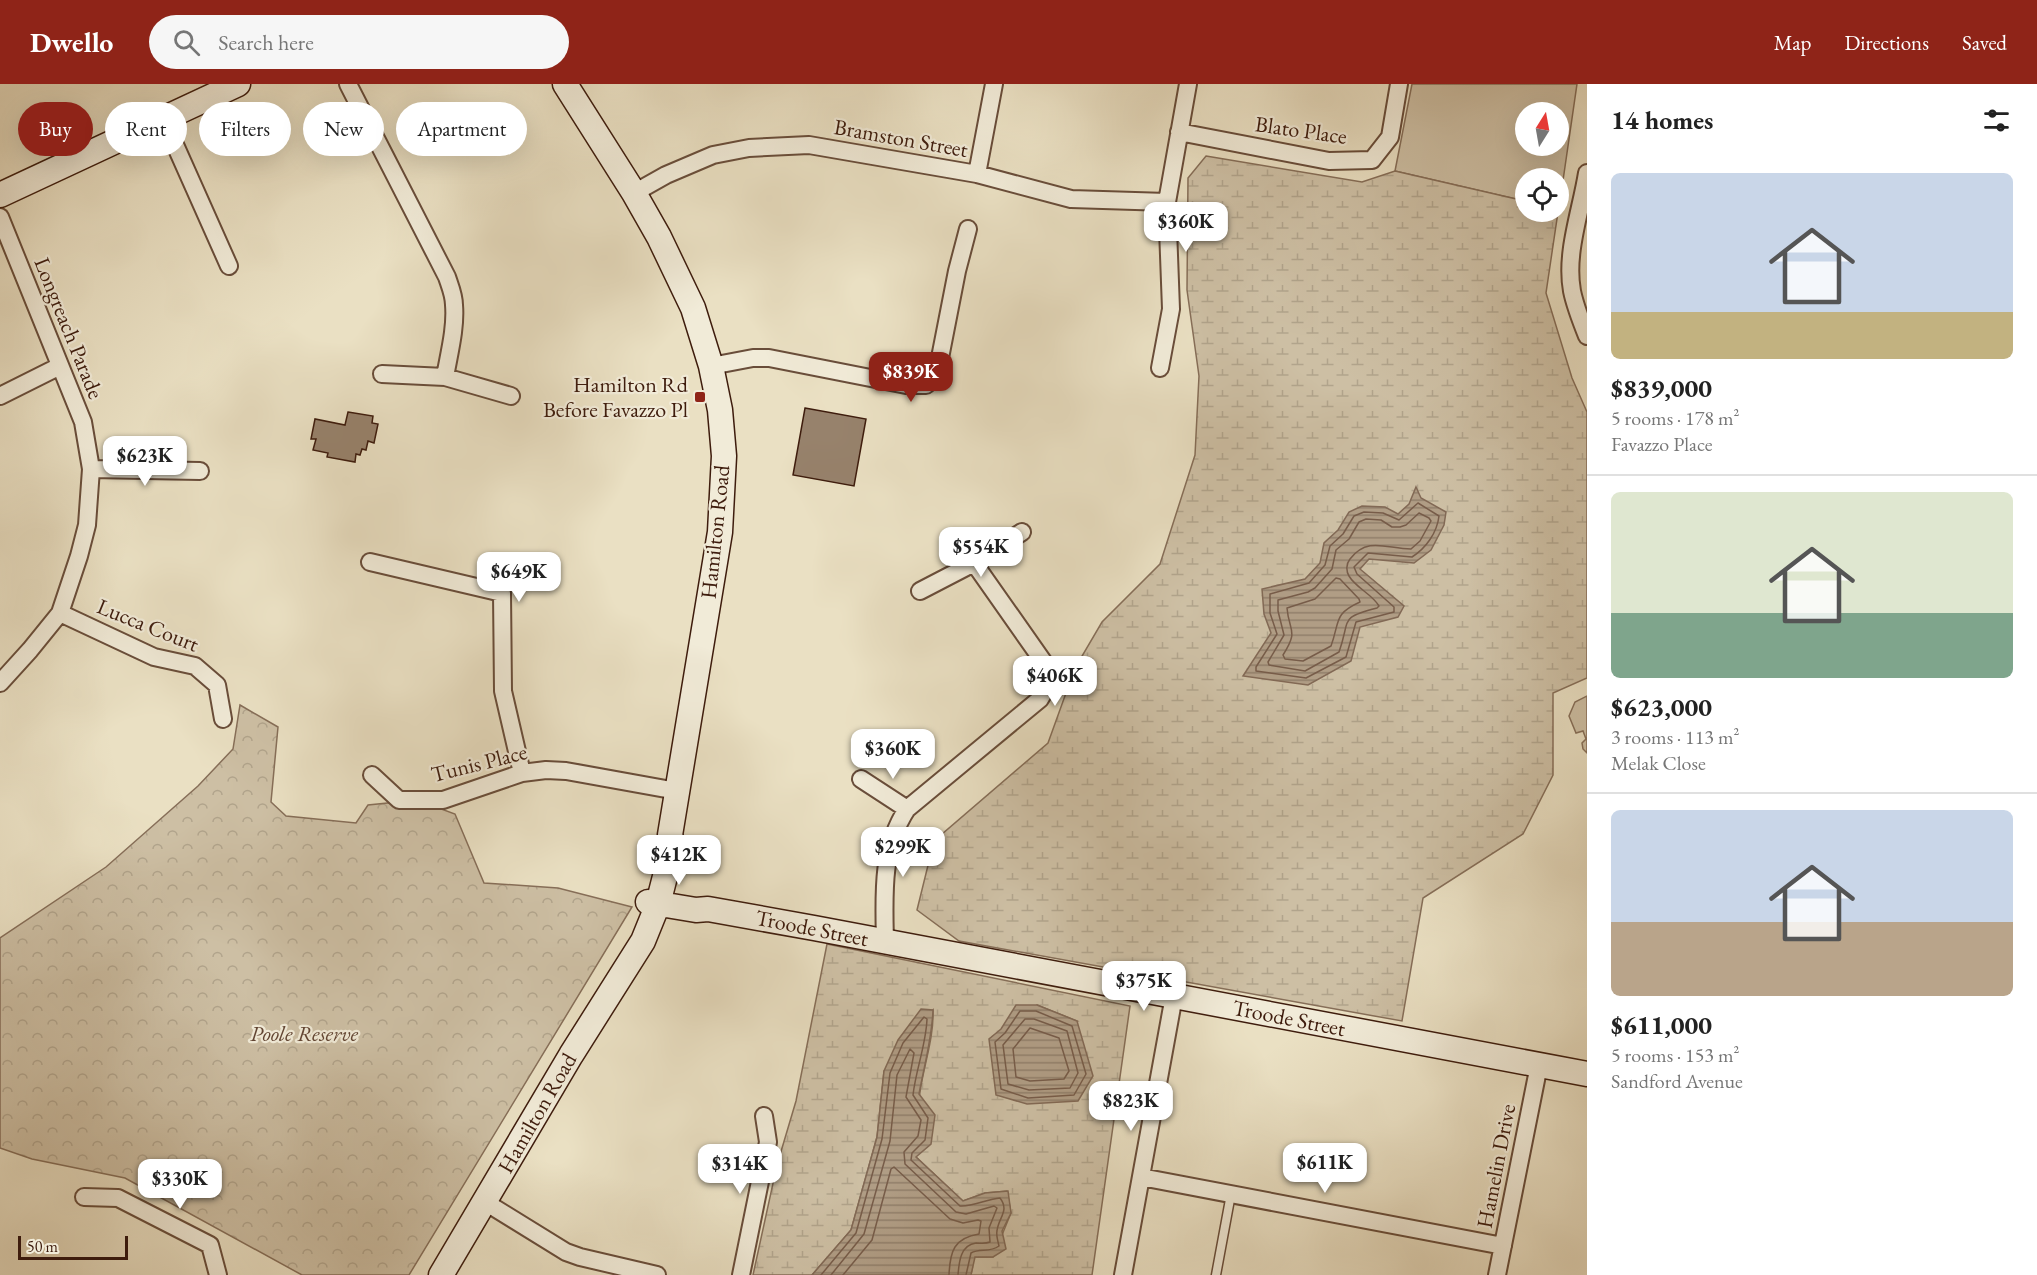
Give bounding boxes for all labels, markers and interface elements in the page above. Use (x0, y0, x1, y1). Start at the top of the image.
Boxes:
search box (149, 15, 569, 69)
text: Dwello (30, 24, 113, 60)
icon: search (170, 26, 203, 59)
text: Search here (218, 28, 314, 57)
text: Map (1774, 29, 1811, 56)
text: Directions (1844, 29, 1929, 56)
text: Saved (1962, 29, 2007, 56)
chip: Buy (18, 102, 93, 156)
chip: Rent (105, 102, 187, 156)
chip: Filters (199, 102, 291, 156)
chip: New (303, 102, 384, 156)
chip: Apartment (396, 102, 527, 156)
north arrow (1515, 102, 1569, 156)
map controls (1515, 102, 1569, 222)
text: 14 homes (1611, 103, 1713, 137)
icon: filters (1980, 104, 2013, 137)
street label: Blato Place (1253, 109, 1349, 151)
street label: Bramston Street (832, 112, 970, 164)
button: locate (1515, 168, 1569, 222)
pin: $360K (1144, 202, 1228, 253)
text: $360K (1158, 208, 1214, 234)
icon: home (1758, 212, 1866, 320)
street label: Longreach Parade (27, 253, 111, 403)
pin: $839K (869, 352, 953, 403)
text: $839K (883, 358, 939, 384)
place label: Hamilton Rd Before Favazzo Pl (543, 370, 689, 424)
text: $839,000 (1611, 371, 1712, 405)
marker: Hamilton Rd Before Favazzo Pl (693, 390, 707, 404)
text: 5 rooms · 178 m² (1611, 405, 1739, 431)
text: Favazzo Place (1611, 431, 1713, 457)
pin: $623K (103, 436, 187, 487)
text: $623K (117, 442, 173, 468)
street label: Hamilton Road (694, 463, 737, 600)
pin: $554K (939, 527, 1023, 578)
icon: home (1758, 531, 1866, 639)
text: $554K (953, 533, 1009, 559)
pin: $649K (477, 552, 561, 603)
text: $649K (491, 558, 547, 584)
street label: Lucca Court (93, 591, 203, 659)
pin: $406K (1013, 656, 1097, 707)
text: $406K (1027, 662, 1083, 688)
text: $623,000 (1611, 690, 1712, 724)
text: 3 rooms · 113 m² (1611, 724, 1739, 750)
pin: $360K (851, 729, 935, 780)
text: $360K (865, 735, 921, 761)
street label: Tunis Place (428, 737, 531, 789)
text: Melak Close (1611, 750, 1706, 776)
pin: $299K (861, 827, 945, 878)
text: $299K (875, 833, 931, 859)
pin: $412K (637, 835, 721, 886)
text: $412K (651, 841, 707, 867)
icon: home (1758, 849, 1866, 957)
street label: Troode Street (753, 903, 871, 953)
pin: $375K (1102, 961, 1186, 1012)
text: $375K (1116, 967, 1172, 993)
street label: Troode Street (1230, 993, 1348, 1043)
text: $611,000 (1611, 1008, 1712, 1042)
park label: Poole Reserve (250, 1019, 358, 1048)
text: 5 rooms · 153 m² (1611, 1042, 1739, 1068)
street label: Hamilton Road (491, 1047, 584, 1178)
text: Sandford Avenue (1611, 1068, 1743, 1094)
pin: $823K (1089, 1081, 1173, 1132)
text: $823K (1103, 1087, 1159, 1113)
street label: Hamelin Drive (1470, 1101, 1522, 1231)
pin: $611K (1283, 1143, 1367, 1194)
pin: $314K (698, 1144, 782, 1195)
text: $611K (1297, 1149, 1353, 1175)
text: $314K (712, 1150, 768, 1176)
pin: $330K (138, 1159, 222, 1210)
text: $330K (152, 1165, 208, 1191)
scale bar (18, 1233, 128, 1260)
text: 50 m (27, 1236, 58, 1257)

